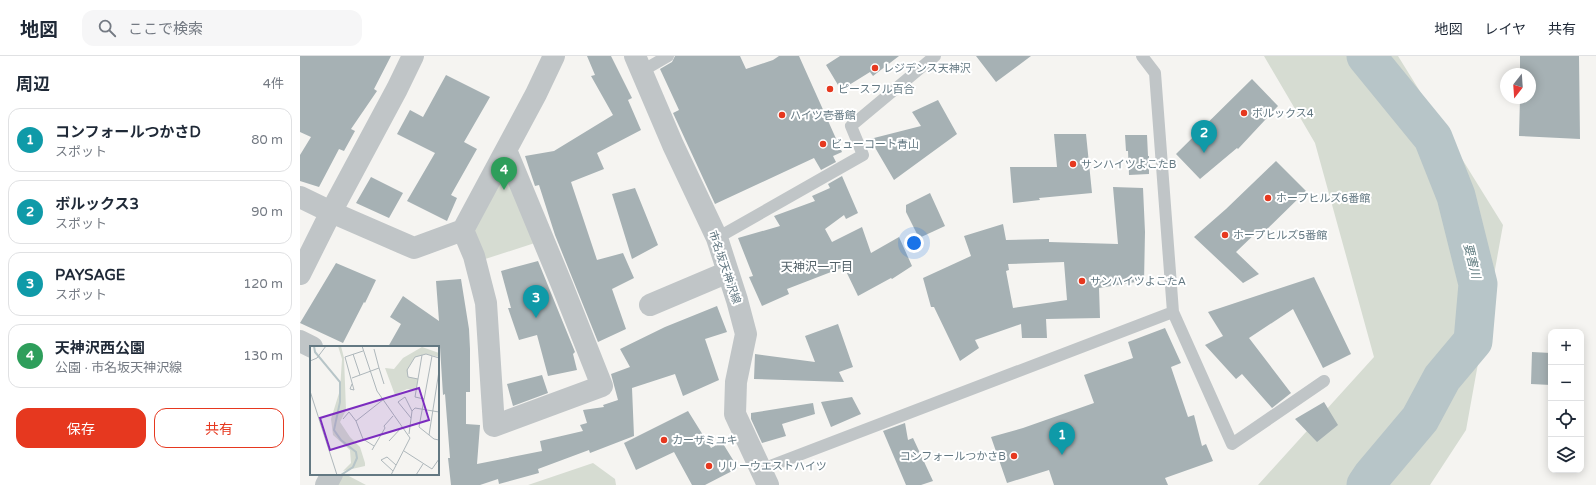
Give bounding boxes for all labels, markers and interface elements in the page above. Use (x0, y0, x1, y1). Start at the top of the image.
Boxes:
search box (82, 10, 362, 46)
icon: search (96, 17, 118, 39)
text: 地図 (20, 19, 58, 41)
text: ここで検索 (128, 20, 203, 38)
text: 地図 (1434, 21, 1462, 38)
text: レイヤ (1484, 21, 1526, 38)
text: 共有 (1548, 21, 1576, 38)
place label: レジデンス天神沢 (883, 62, 971, 75)
marker: レジデンス天神沢 (870, 63, 880, 73)
north arrow (1500, 68, 1536, 104)
text: 周辺 (16, 74, 50, 95)
text: 4件 (263, 76, 284, 92)
place label: ピースフル百合 (838, 83, 914, 96)
marker: ピースフル百合 (825, 84, 835, 94)
place label: ボルックス4 (1252, 107, 1314, 120)
marker: ボルックス4 (1239, 108, 1249, 118)
place label: ハイツ壱番館 (790, 109, 856, 122)
marker: ハイツ壱番館 (777, 110, 787, 120)
pin: 2 (1191, 120, 1217, 153)
text: コンフォールつかさD (55, 123, 201, 141)
text: 1 (26, 132, 34, 148)
text: 80 m (251, 132, 283, 148)
place label: ビューコート青山 (831, 138, 919, 151)
marker: ビューコート青山 (818, 139, 828, 149)
text: スポット (55, 144, 107, 160)
pin: 4 (491, 157, 517, 190)
place label: サンハイツよこたB (1081, 158, 1177, 171)
marker: サンハイツよこたB (1068, 159, 1078, 169)
place label: ホープヒルズ6番館 (1276, 192, 1370, 205)
marker: ホープヒルズ6番館 (1263, 193, 1273, 203)
text: ボルックス3 (55, 195, 139, 213)
text: 2 (26, 204, 34, 220)
text: 90 m (251, 204, 283, 220)
text: スポット (55, 216, 107, 232)
street label: 市名坂天神沢線 (706, 229, 743, 306)
place label: ホープヒルズ5番館 (1233, 229, 1327, 242)
marker: ホープヒルズ5番館 (1220, 230, 1230, 240)
your location (904, 233, 924, 253)
water label: 要害川 (1461, 242, 1484, 282)
district label: 天神沢一丁目 (781, 260, 853, 274)
text: PAYSAGE (55, 266, 125, 284)
place label: サンハイツよこたA (1090, 275, 1186, 288)
text: 3 (26, 276, 34, 292)
text: 120 m (243, 276, 283, 292)
marker: サンハイツよこたA (1077, 276, 1087, 286)
pin: 3 (523, 285, 549, 318)
text: スポット (55, 287, 107, 303)
map controls (1548, 329, 1584, 473)
button: + (1548, 329, 1584, 365)
text: 天神沢西公園 (55, 339, 145, 357)
inset map (310, 346, 439, 475)
text: 4 (26, 348, 34, 364)
text: 130 m (243, 348, 283, 364)
text: 公園 · 市名坂天神沢線 (55, 360, 182, 376)
button: − (1548, 365, 1584, 401)
button: locate (1548, 401, 1584, 437)
button: 保存 (16, 408, 146, 448)
button: 共有 (154, 408, 284, 448)
pin: 1 (1049, 422, 1075, 455)
place label: カーザミユキ (672, 434, 738, 447)
marker: カーザミユキ (659, 435, 669, 445)
button: layers (1548, 437, 1584, 473)
place label: コンフォールつかさB (900, 450, 1006, 463)
marker: コンフォールつかさB (1009, 451, 1019, 461)
place label: リリーウエストハイツ (717, 460, 827, 473)
marker: リリーウエストハイツ (704, 461, 714, 471)

